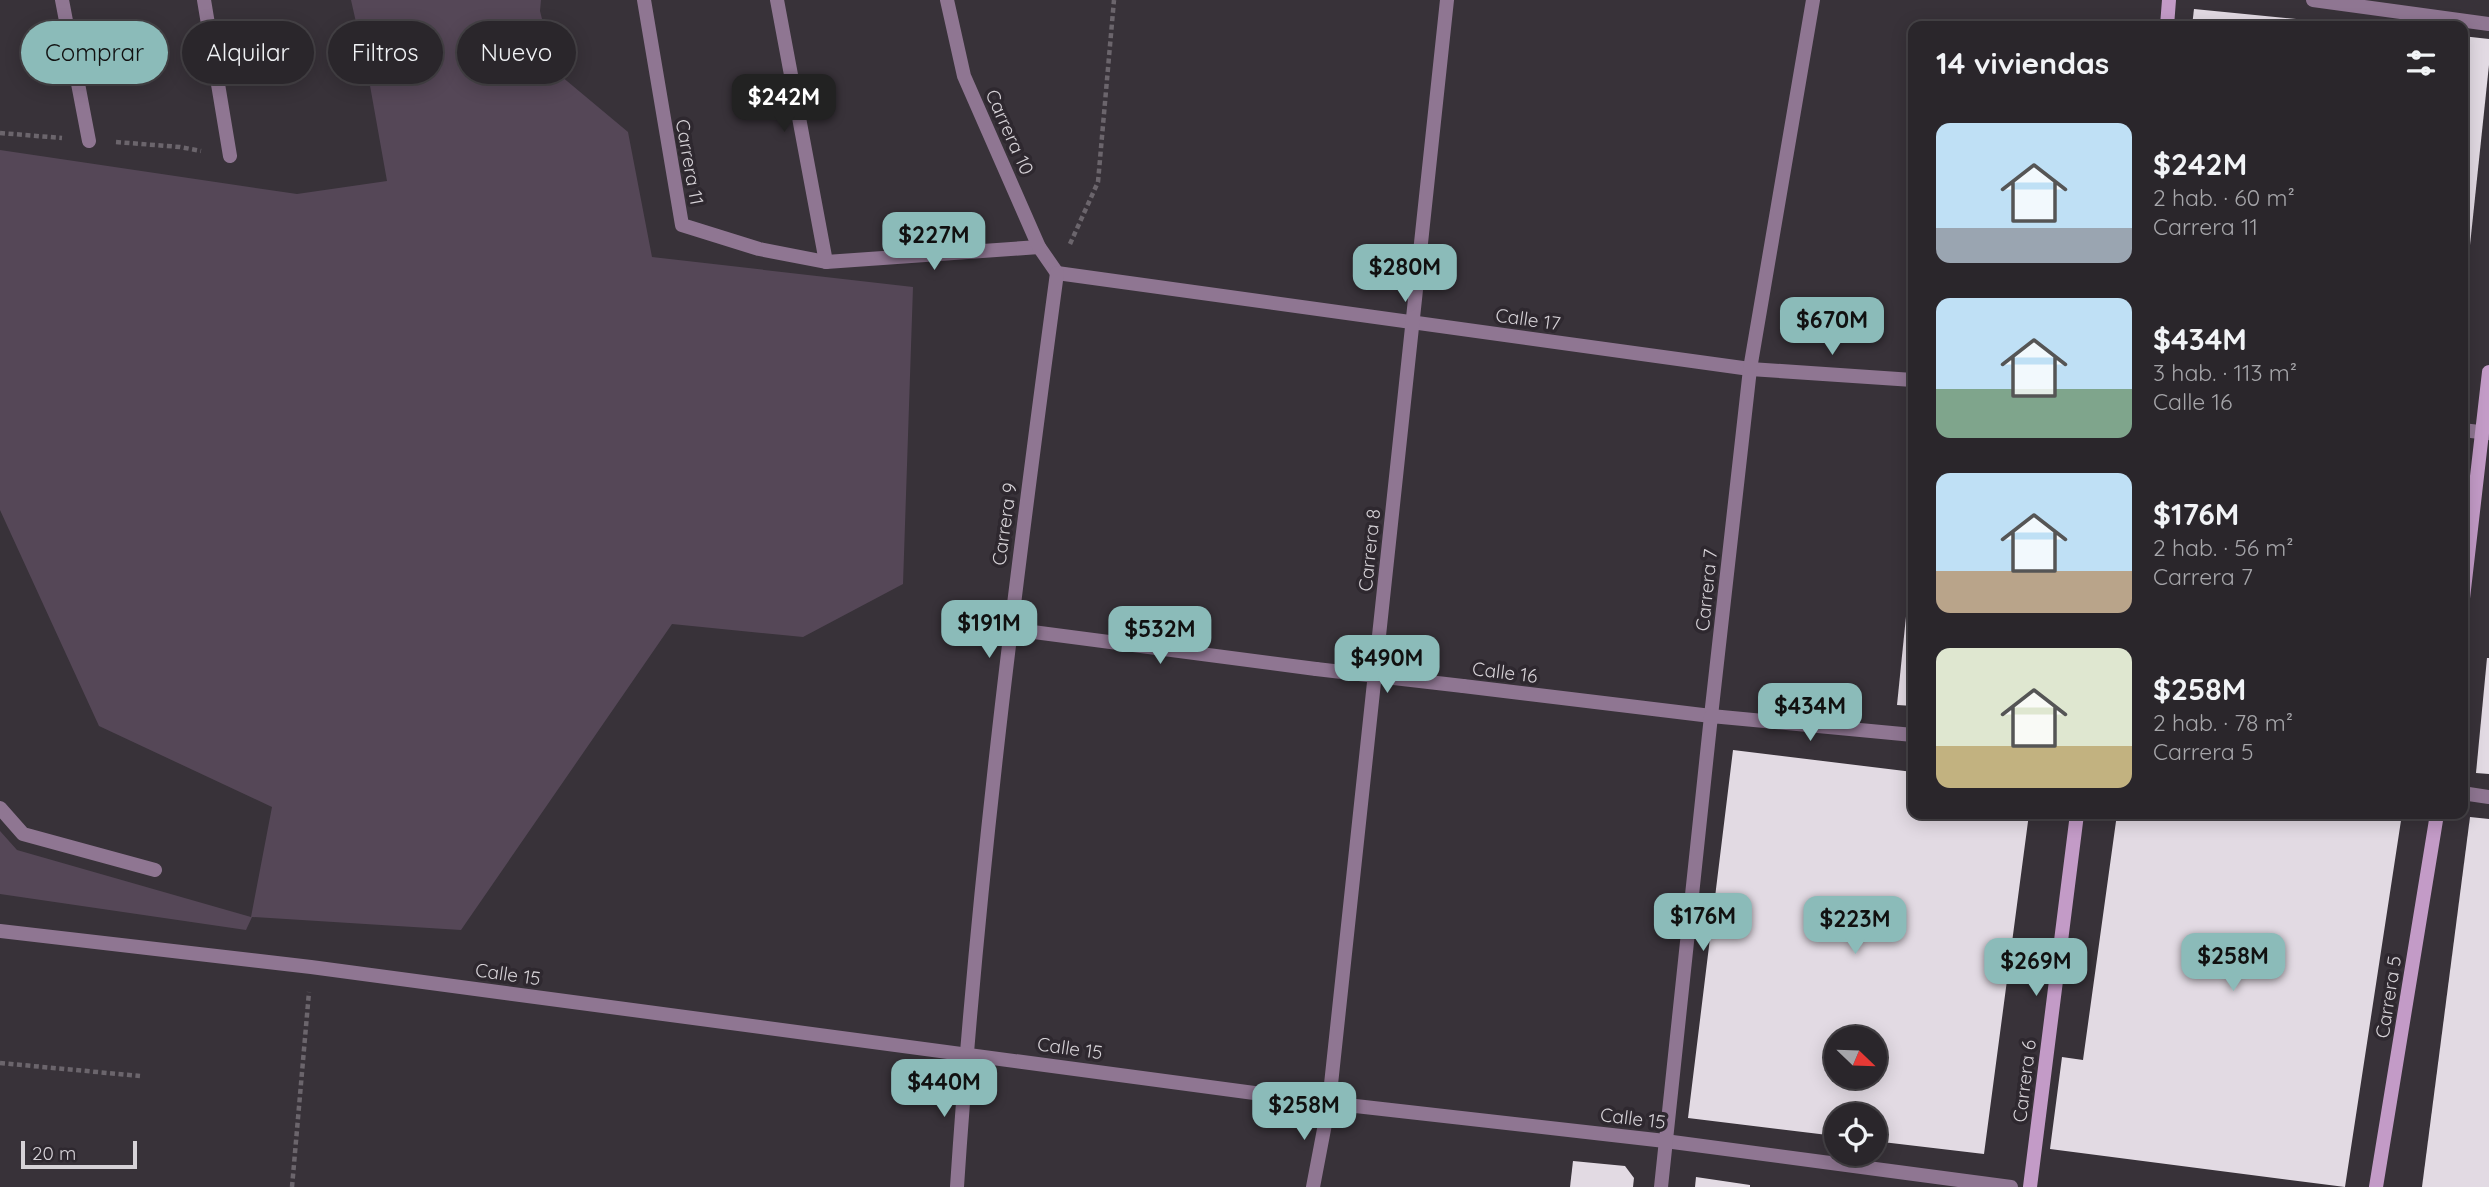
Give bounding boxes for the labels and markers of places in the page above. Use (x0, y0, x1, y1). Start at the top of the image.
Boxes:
pin: $242M (735, 74, 833, 134)
pin: $227M (885, 212, 983, 272)
pin: $280M (1356, 244, 1454, 304)
pin: $670M (1783, 298, 1881, 357)
pin: $191M (940, 600, 1038, 660)
pin: $532M (1111, 606, 1209, 666)
pin: $490M (1338, 636, 1436, 695)
pin: $434M (1761, 684, 1859, 743)
pin: $176M (1654, 894, 1752, 953)
pin: $223M (1806, 897, 1904, 956)
pin: $258M (2184, 934, 2282, 993)
pin: $269M (1987, 939, 2085, 998)
pin: $440M (895, 1060, 993, 1119)
pin: $258M (1255, 1082, 1353, 1142)

